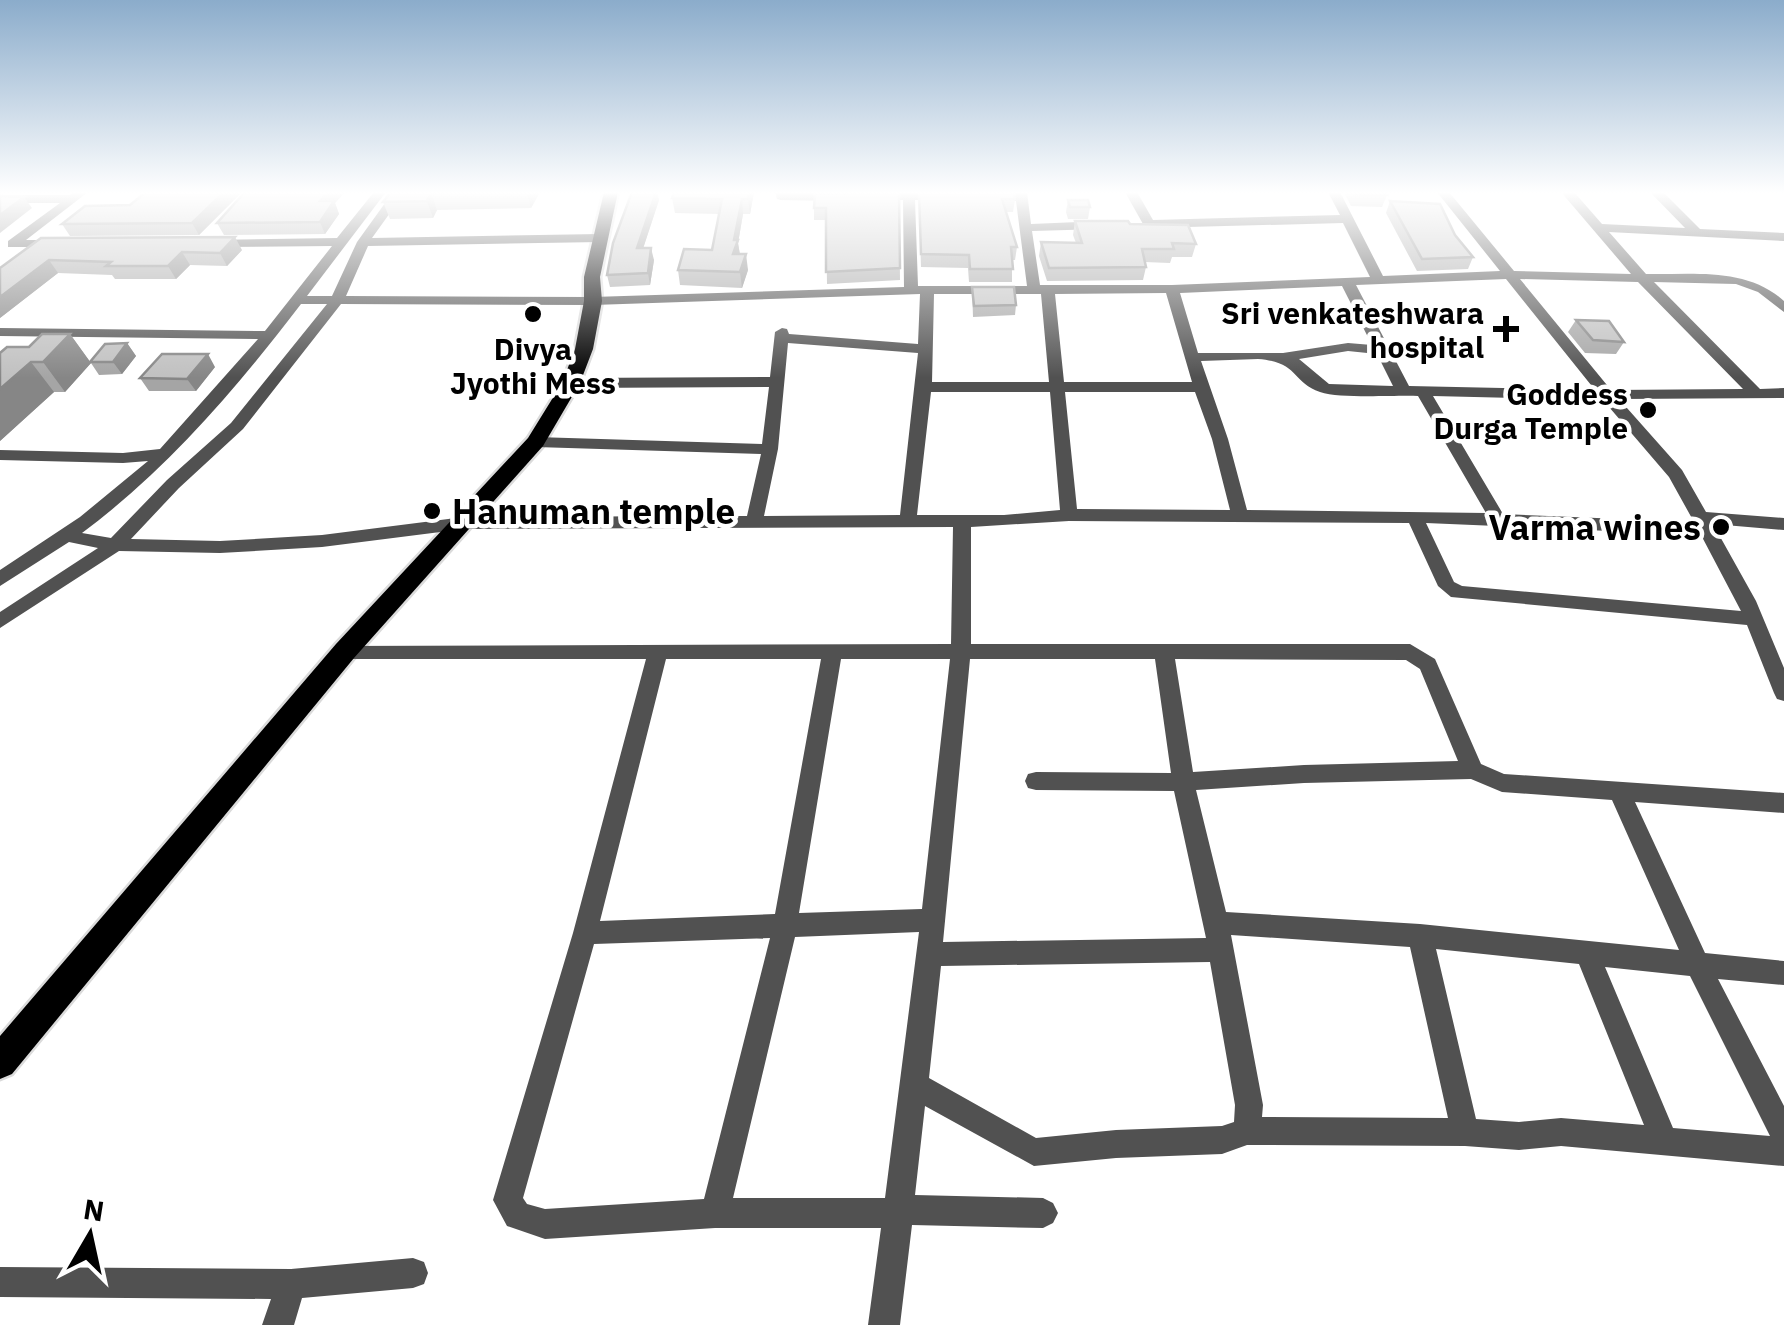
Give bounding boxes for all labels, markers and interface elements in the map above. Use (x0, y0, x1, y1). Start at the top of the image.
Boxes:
place label: Sri venkateshwara hospital (1221, 293, 1484, 366)
marker: Divya Jyothi Mess (522, 303, 544, 325)
marker: Sri venkateshwara hospital (1493, 316, 1519, 342)
place label: Divya Jyothi Mess (450, 329, 616, 402)
place label: Goddess Durga Temple (1433, 374, 1628, 447)
marker: Goddess Durga Temple (1637, 399, 1659, 421)
place label: Hanuman temple (452, 488, 735, 534)
marker: Hanuman temple (421, 500, 443, 522)
place label: Varma wines (1489, 504, 1701, 550)
marker: Varma wines (1710, 516, 1732, 538)
north arrow (40, 1185, 140, 1285)
text: N (81, 1190, 107, 1230)

